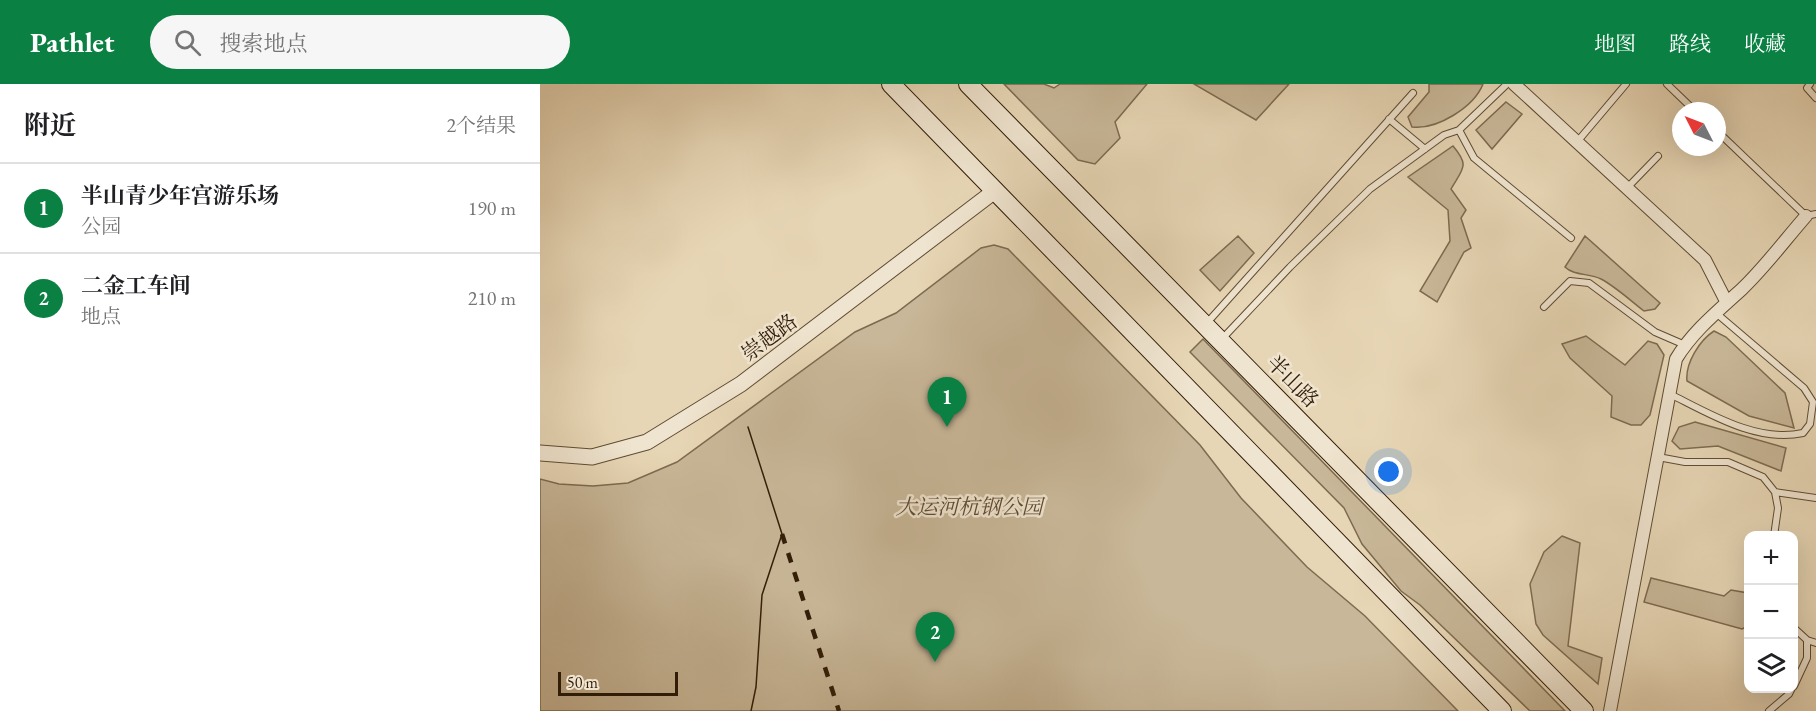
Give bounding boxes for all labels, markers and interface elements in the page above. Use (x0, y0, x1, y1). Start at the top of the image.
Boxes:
search box (150, 15, 570, 69)
text: Pathlet (30, 24, 114, 60)
icon: search (171, 26, 204, 59)
text: 搜索地点 (219, 29, 307, 58)
text: 地图 (1594, 30, 1636, 57)
text: 路线 (1669, 30, 1711, 57)
text: 收藏 (1744, 30, 1786, 57)
north arrow (1672, 102, 1726, 156)
text: 附近 (24, 108, 76, 142)
text: 2个结果 (446, 112, 516, 138)
text: 半山青少年宫游乐场 (81, 181, 279, 210)
text: 1 (38, 195, 49, 221)
text: 190 m (468, 195, 516, 221)
text: 公园 (81, 213, 121, 239)
text: 二金工车间 (81, 271, 191, 300)
text: 2 (38, 285, 49, 311)
text: 210 m (468, 285, 516, 311)
text: 地点 (81, 303, 121, 329)
street label: 崇越路 (736, 307, 802, 367)
street label: 半山路 (1261, 349, 1325, 413)
pin: 1 (928, 378, 966, 427)
your location (1374, 457, 1403, 486)
park label: 大运河杭钢公园 (896, 493, 1045, 520)
map controls (1744, 531, 1798, 693)
button: + (1744, 531, 1798, 585)
button: − (1744, 585, 1798, 639)
pin: 2 (916, 612, 954, 662)
button: layers (1744, 639, 1798, 693)
scale bar (558, 669, 678, 696)
text: 50 m (567, 672, 598, 693)

